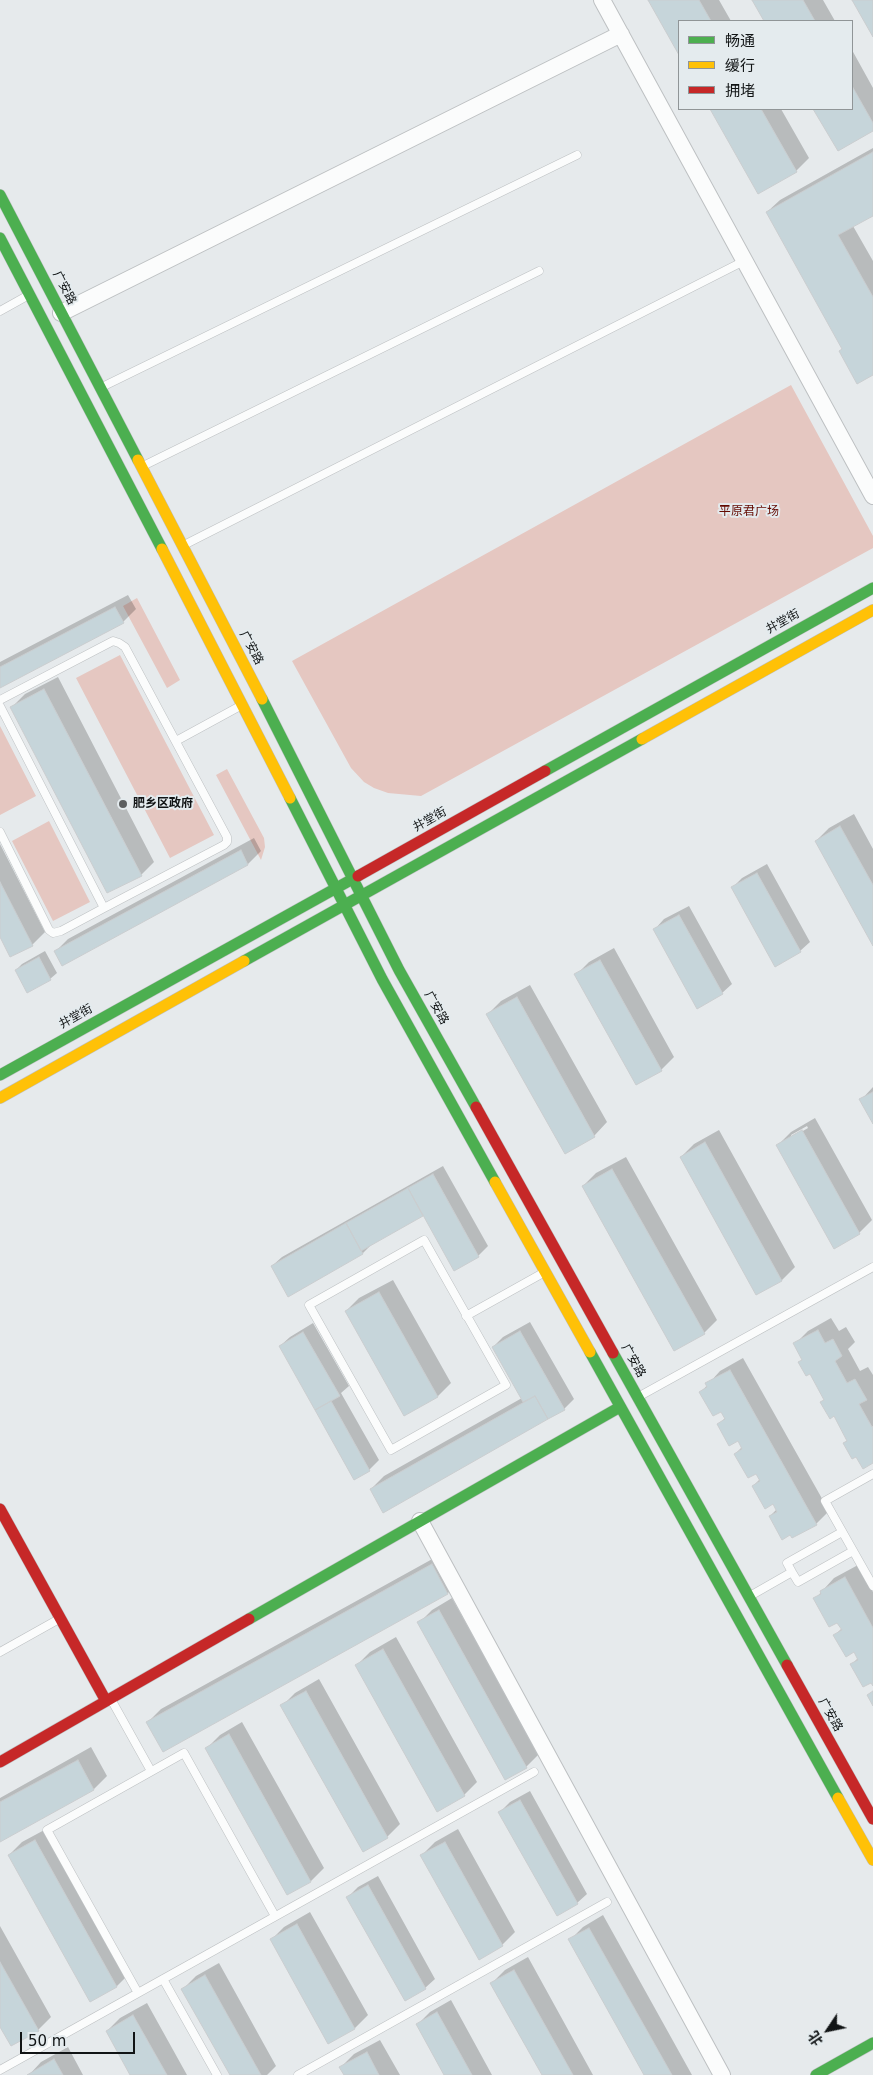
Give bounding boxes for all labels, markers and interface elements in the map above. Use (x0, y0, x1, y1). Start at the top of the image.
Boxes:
legend (678, 20, 853, 110)
text: 畅通 (725, 32, 755, 50)
text: 缓行 (725, 57, 755, 75)
text: 拥堵 (725, 82, 755, 100)
street label: 广安路 (49, 269, 79, 307)
park label: 平原君广场 (719, 505, 779, 519)
street label: 井堂街 (764, 607, 802, 637)
street label: 广安路 (236, 629, 266, 667)
place label: 肥乡区政府 (133, 797, 193, 811)
marker: 肥乡区政府 (117, 798, 129, 810)
street label: 井堂街 (411, 805, 449, 835)
street label: 广安路 (421, 989, 451, 1027)
street label: 井堂街 (57, 1002, 95, 1032)
street label: 广安路 (618, 1342, 648, 1380)
street label: 广安路 (815, 1696, 845, 1734)
north arrow (803, 2005, 853, 2055)
scale bar (22, 2022, 138, 2054)
text: 北 (805, 2028, 826, 2049)
text: 50 m (28, 2032, 66, 2050)

